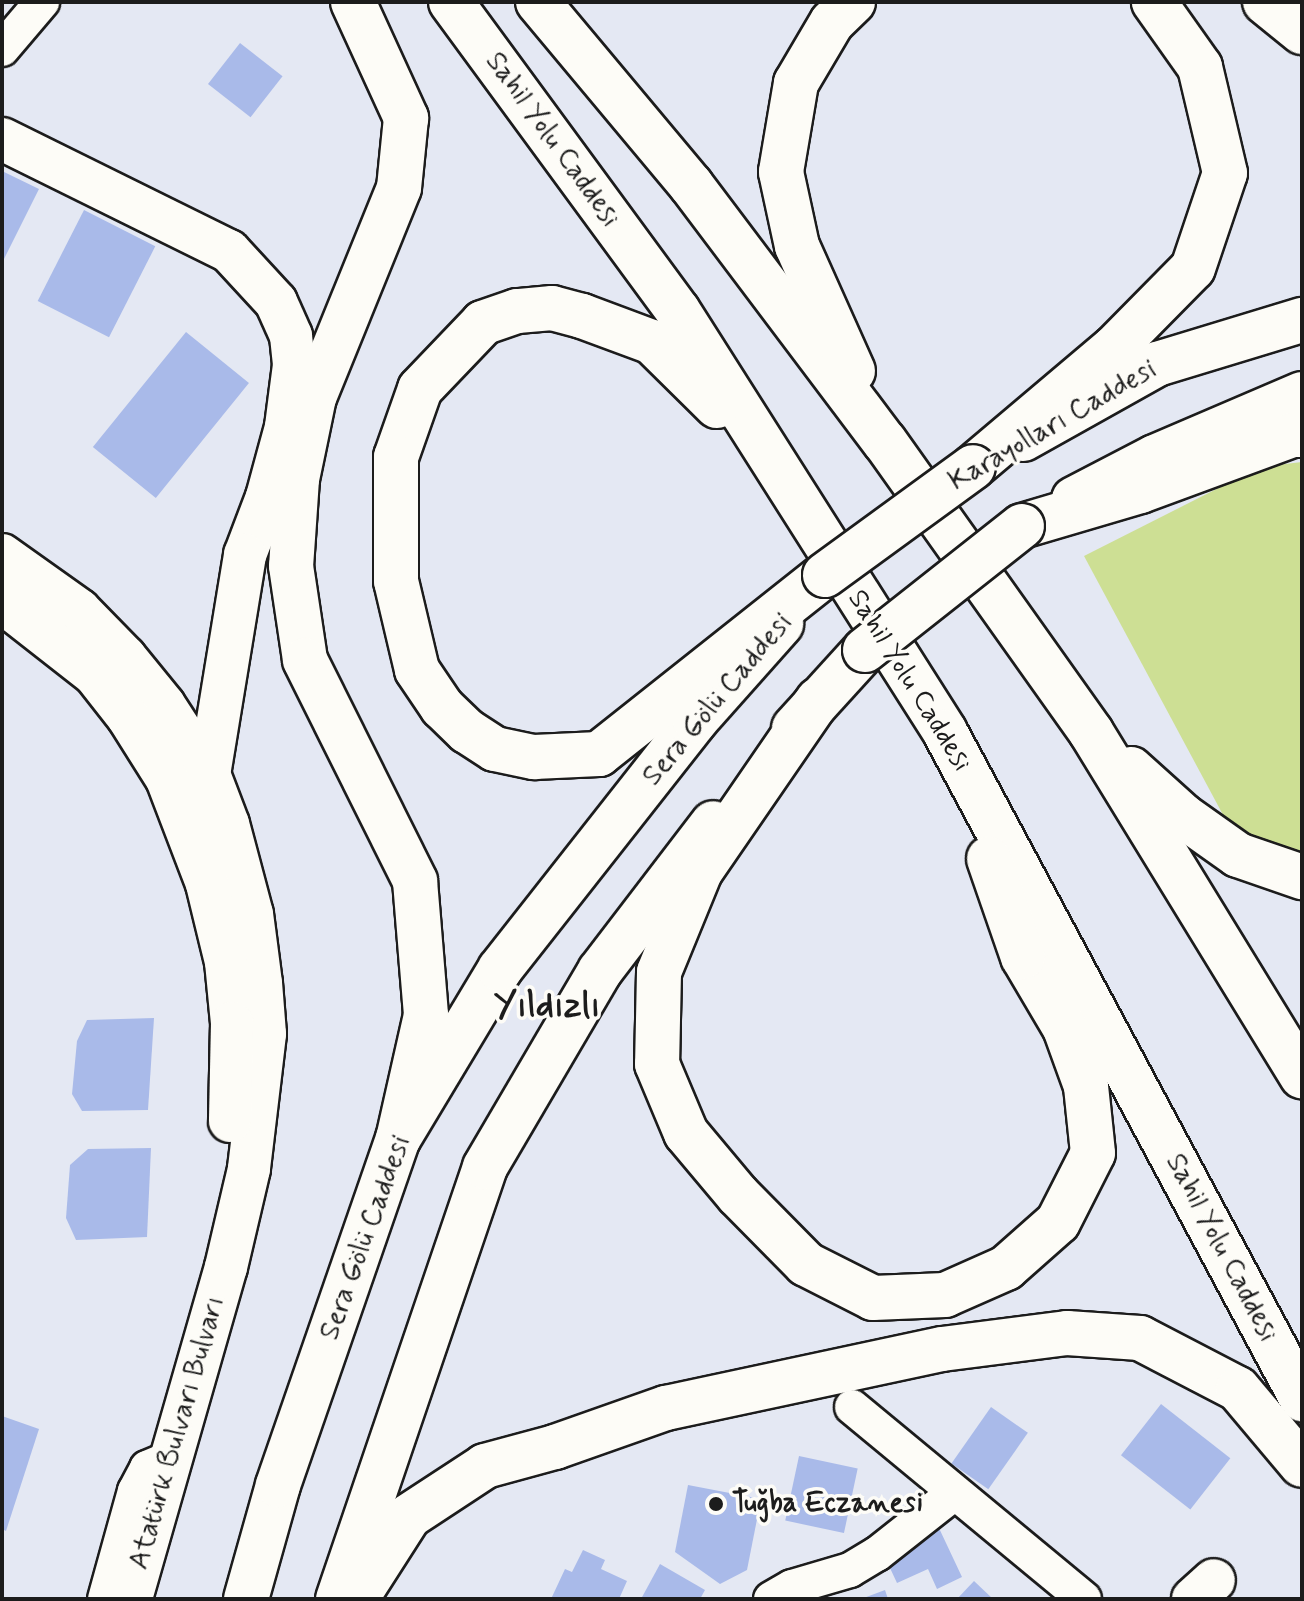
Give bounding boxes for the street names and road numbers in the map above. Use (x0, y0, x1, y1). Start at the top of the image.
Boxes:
street label: Sahil Yolu Caddesi (476, 44, 628, 236)
street label: Karayolları Caddesi (943, 353, 1163, 499)
street label: Sahil Yolu Caddesi (839, 582, 979, 780)
street label: Sera Gölü Caddesi (636, 607, 800, 793)
street label: Sera Gölü Caddesi (314, 1132, 418, 1344)
street label: Sahil Yolu Caddesi (1156, 1147, 1286, 1349)
street label: Atatürk Bulvarı Bulvarı (124, 1295, 232, 1571)

